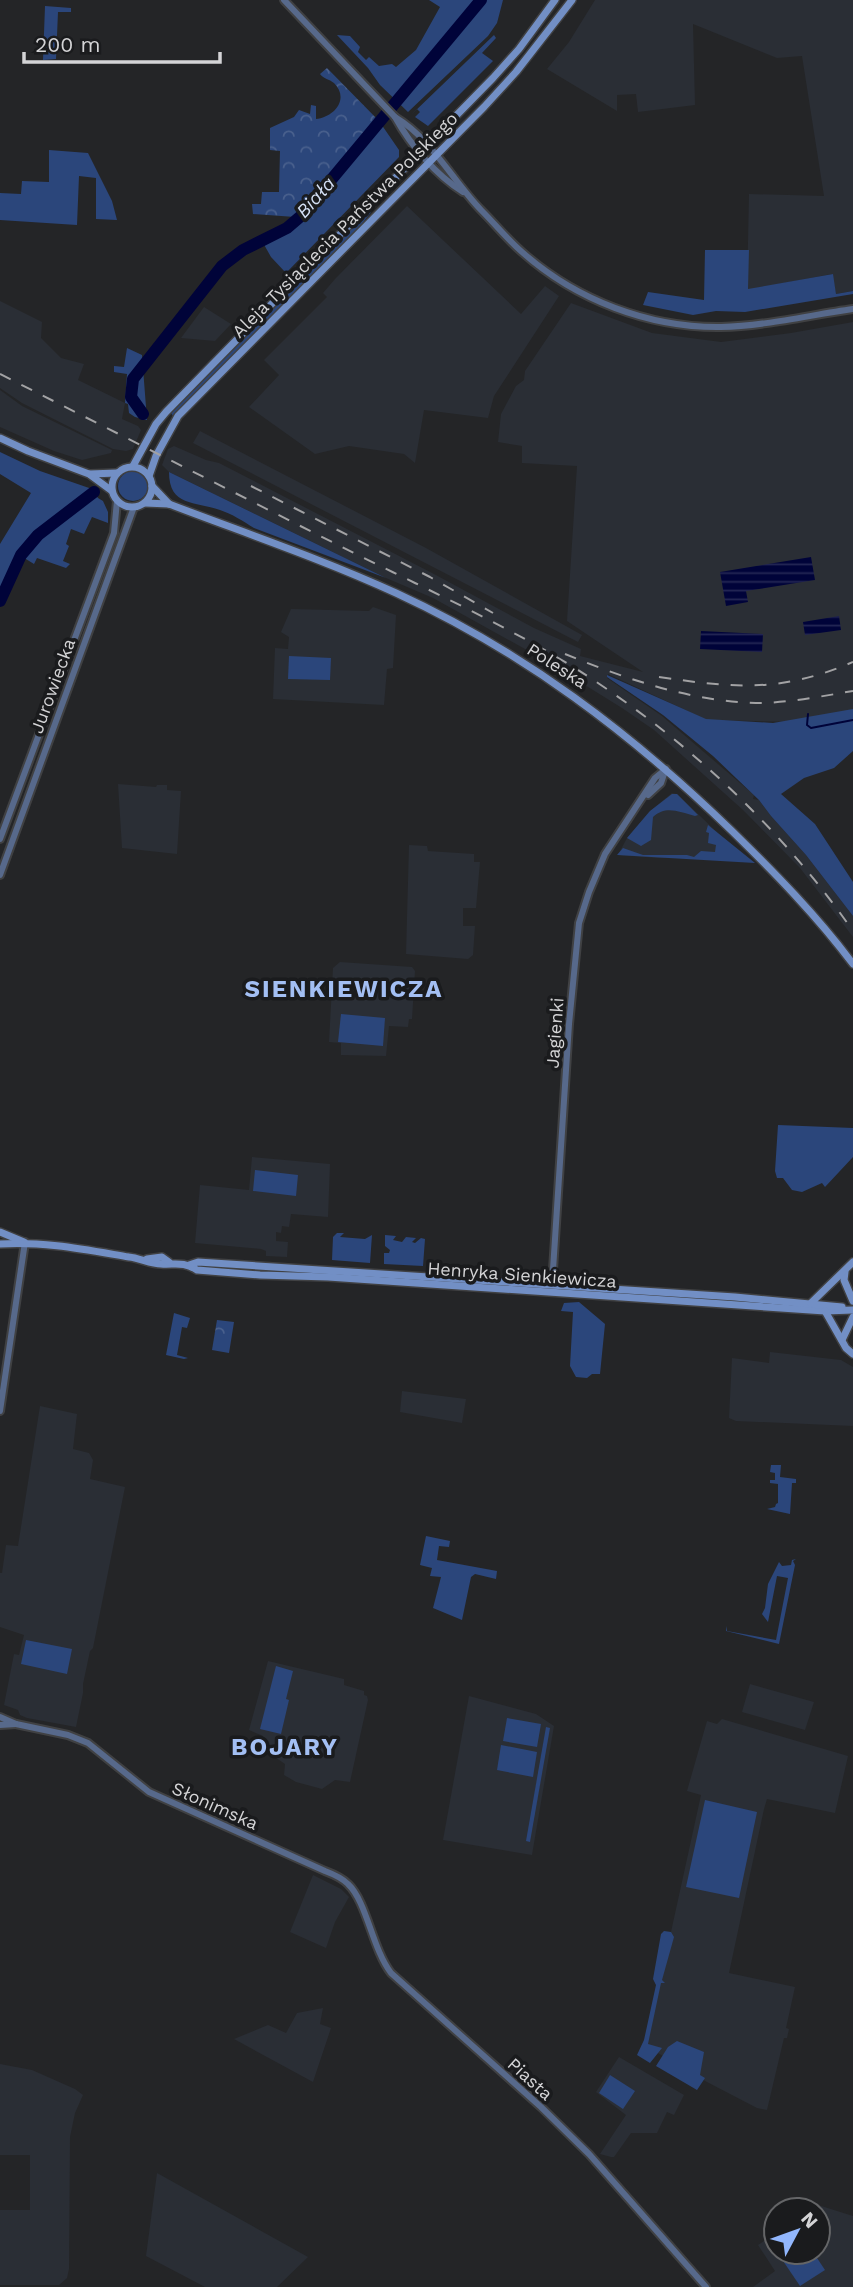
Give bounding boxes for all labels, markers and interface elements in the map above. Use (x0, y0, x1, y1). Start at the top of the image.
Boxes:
scale bar (24, 21, 220, 65)
text: 200 m (35, 32, 101, 57)
street label: Aleja Tysiąclecia Państwa Polskiego (228, 108, 462, 342)
water label: Biała (291, 172, 340, 223)
street label: Jurowiecka (26, 636, 79, 736)
street label: Poleska (523, 638, 591, 693)
district label: SIENKIEWICZA (245, 975, 443, 1003)
street label: Jagienki (542, 997, 567, 1069)
street label: Henryka Sienkiewicza (427, 1257, 617, 1292)
district label: BOJARY (231, 1733, 339, 1761)
street label: Słonimska (169, 1777, 261, 1834)
street label: Piasta (504, 2053, 557, 2104)
north arrow (762, 2196, 832, 2266)
text: N (796, 2207, 823, 2233)

